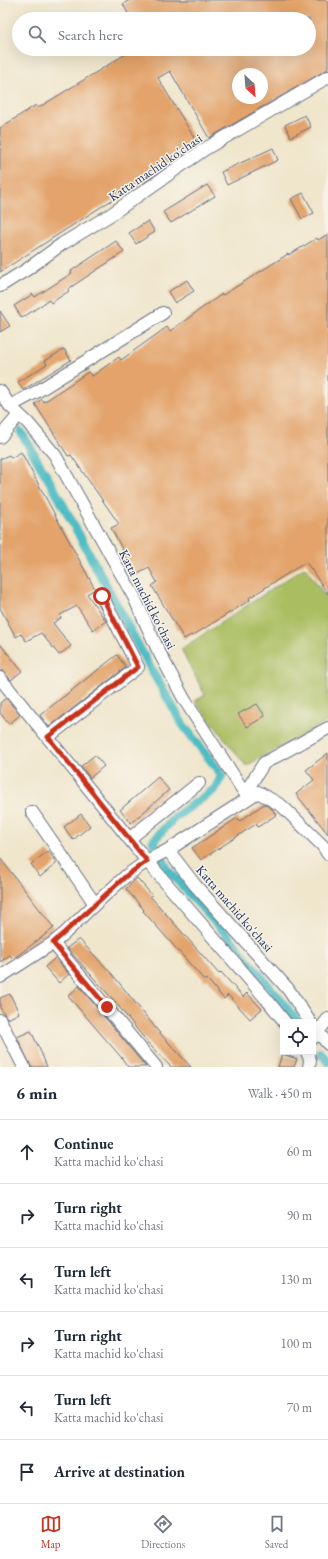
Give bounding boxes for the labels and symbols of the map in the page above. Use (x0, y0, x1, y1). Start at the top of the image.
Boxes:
north arrow (232, 68, 268, 104)
street label: Katta machid ko'chasi (105, 130, 205, 205)
street label: Katta machid ko'chasi (115, 547, 180, 652)
route start (93, 587, 111, 605)
street label: Katta machid ko'chasi (192, 861, 277, 955)
route end (98, 998, 116, 1016)

